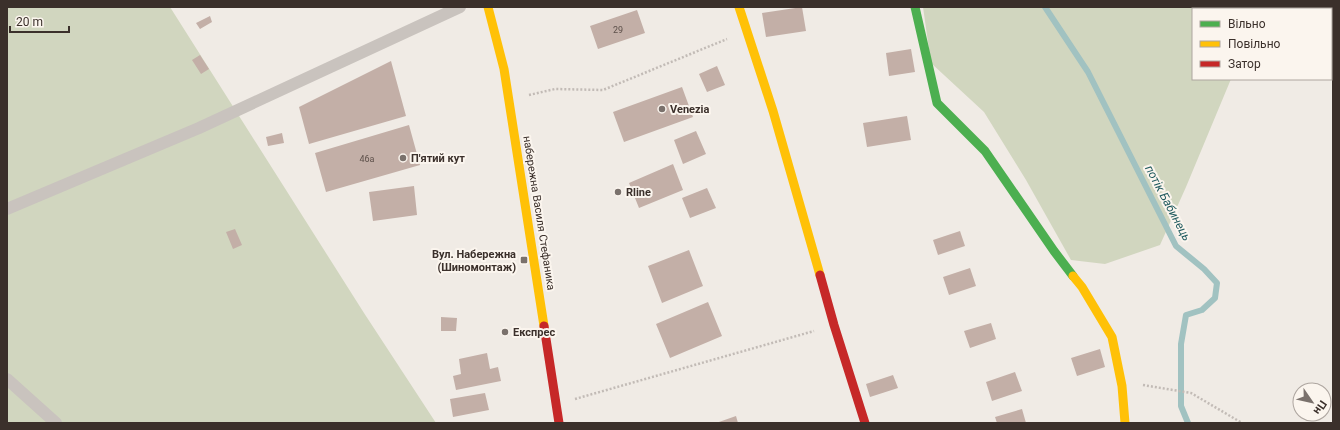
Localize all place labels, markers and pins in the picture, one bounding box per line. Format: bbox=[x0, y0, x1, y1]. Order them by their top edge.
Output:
place label: Venezia bbox=[670, 103, 710, 116]
marker: Venezia bbox=[657, 104, 667, 114]
place label: П'ятий кут bbox=[411, 152, 465, 165]
marker: П'ятий кут bbox=[398, 153, 408, 163]
place label: Rline bbox=[626, 186, 651, 199]
marker: Rline bbox=[613, 187, 623, 197]
place label: Вул. Набережна (Шиномонтаж) bbox=[432, 248, 516, 274]
marker: Вул. Набережна (Шиномонтаж) bbox=[519, 255, 529, 265]
place label: Експрес bbox=[513, 326, 555, 339]
marker: Експрес bbox=[500, 327, 510, 337]

